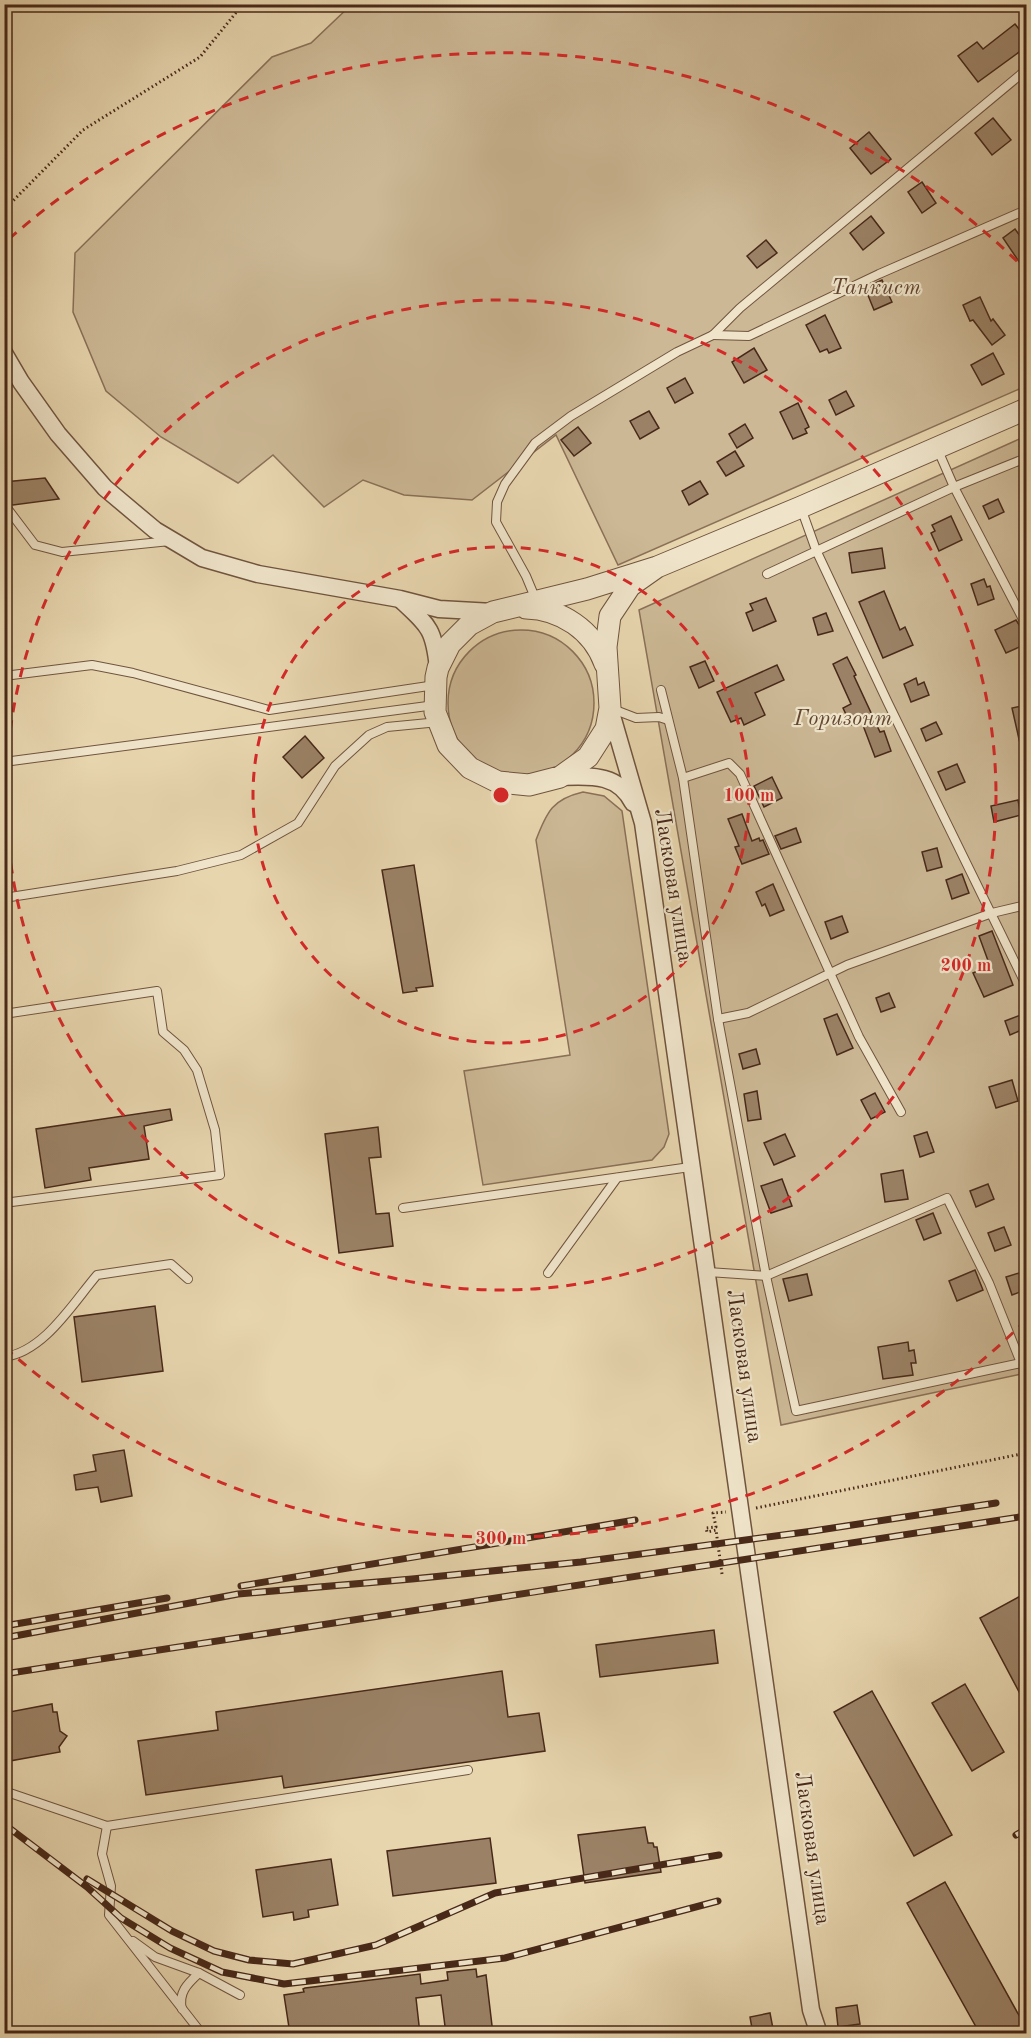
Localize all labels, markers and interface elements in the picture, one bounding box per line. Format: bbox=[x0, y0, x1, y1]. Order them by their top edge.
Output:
park label: Танкист bbox=[831, 277, 921, 299]
park label: Горизонт bbox=[793, 708, 893, 730]
centre of rings bbox=[491, 785, 511, 805]
text: 100 m bbox=[724, 787, 774, 805]
street label: Ласковая улица bbox=[650, 807, 696, 963]
text: 200 m bbox=[941, 957, 991, 975]
street label: Ласковая улица bbox=[722, 1288, 766, 1444]
text: 300 m bbox=[476, 1530, 526, 1548]
street label: Ласковая улица bbox=[790, 1770, 834, 1926]

